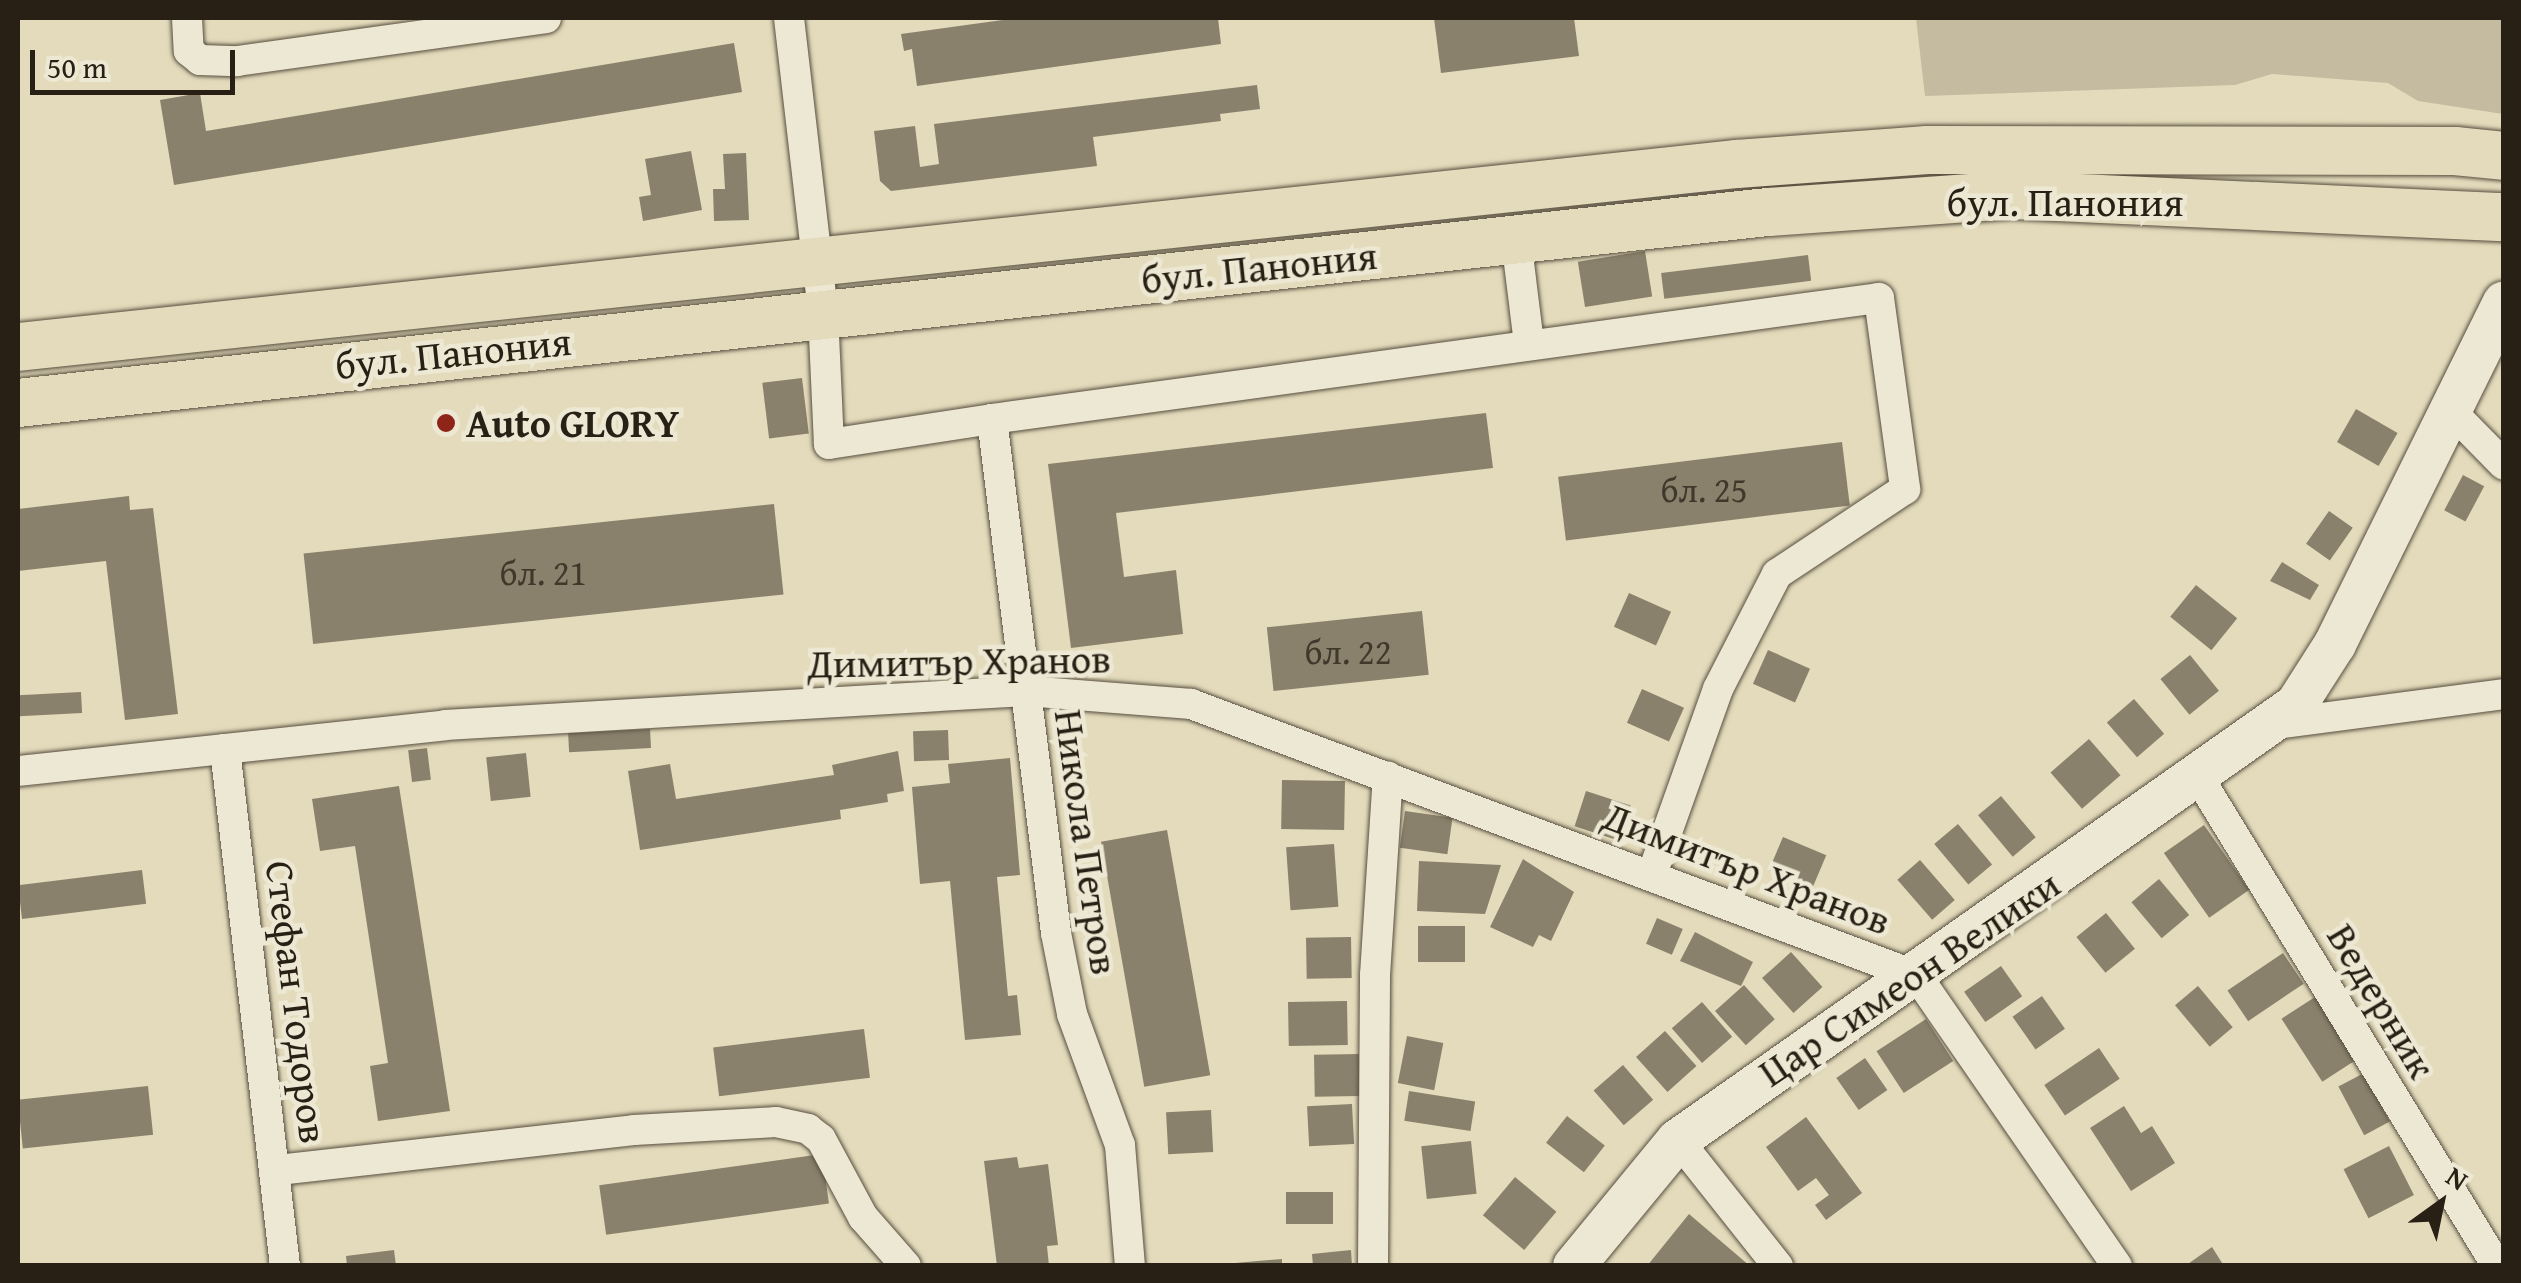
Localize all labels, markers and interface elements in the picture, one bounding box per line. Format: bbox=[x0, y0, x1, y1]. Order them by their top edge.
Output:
scale bar bbox=[35, 30, 240, 92]
text: 50 m bbox=[47, 45, 107, 89]
street label: бул. Панония bbox=[1946, 178, 2184, 226]
street label: бул. Панония bbox=[1139, 231, 1379, 303]
street label: бул. Панония bbox=[333, 317, 573, 389]
place label: Auto GLORY bbox=[466, 399, 680, 447]
marker: Auto GLORY bbox=[435, 412, 457, 434]
house number: бл. 25 bbox=[1660, 469, 1748, 511]
house number: бл. 21 bbox=[499, 552, 587, 594]
house number: бл. 22 bbox=[1304, 631, 1392, 673]
street label: Димитър Хранов bbox=[807, 634, 1111, 688]
street label: Никола Петров bbox=[1045, 706, 1129, 978]
street label: Димитър Хранов bbox=[1597, 791, 1897, 945]
street label: Стефан Тодоров bbox=[256, 858, 338, 1146]
street label: Цар Симеон Велики bbox=[1749, 860, 2069, 1096]
street label: Ведерник bbox=[2317, 915, 2447, 1087]
north arrow bbox=[2391, 1153, 2491, 1253]
text: N bbox=[2439, 1155, 2477, 1200]

